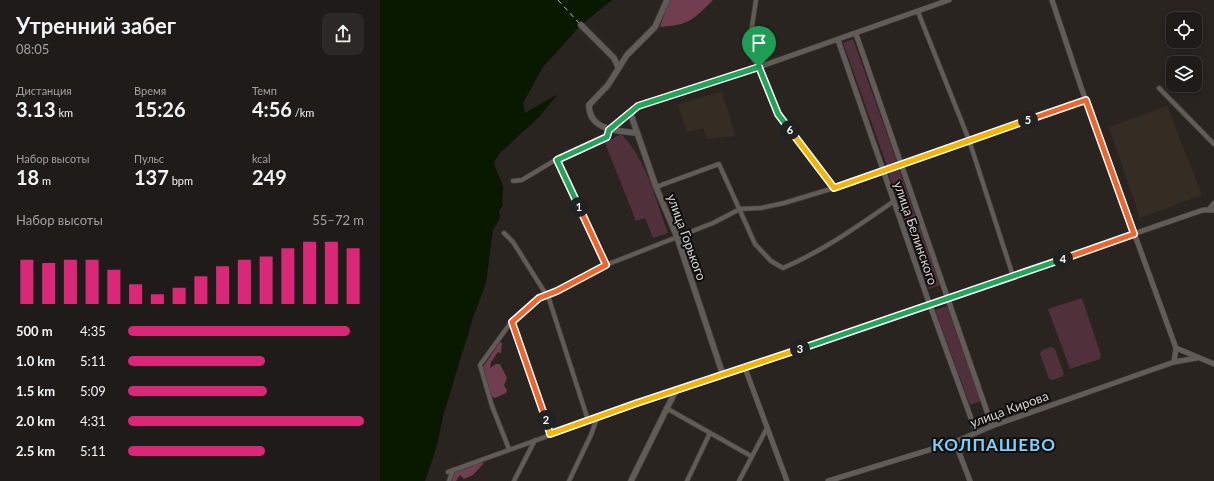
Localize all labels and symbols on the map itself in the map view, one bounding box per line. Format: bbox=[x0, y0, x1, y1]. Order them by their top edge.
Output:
pin bbox=[742, 26, 776, 67]
pin: 5 bbox=[1018, 110, 1038, 130]
pin: 6 bbox=[780, 120, 800, 140]
street label: улица Белинского bbox=[891, 179, 941, 287]
street label: улица Горького bbox=[664, 192, 710, 282]
pin: 1 bbox=[569, 197, 589, 217]
pin: 4 bbox=[1053, 249, 1073, 269]
pin: 3 bbox=[790, 339, 810, 359]
street label: улица Кирова bbox=[967, 387, 1051, 431]
pin: 2 bbox=[536, 410, 556, 430]
district label: КОЛПАШЕВО bbox=[932, 434, 1056, 455]

